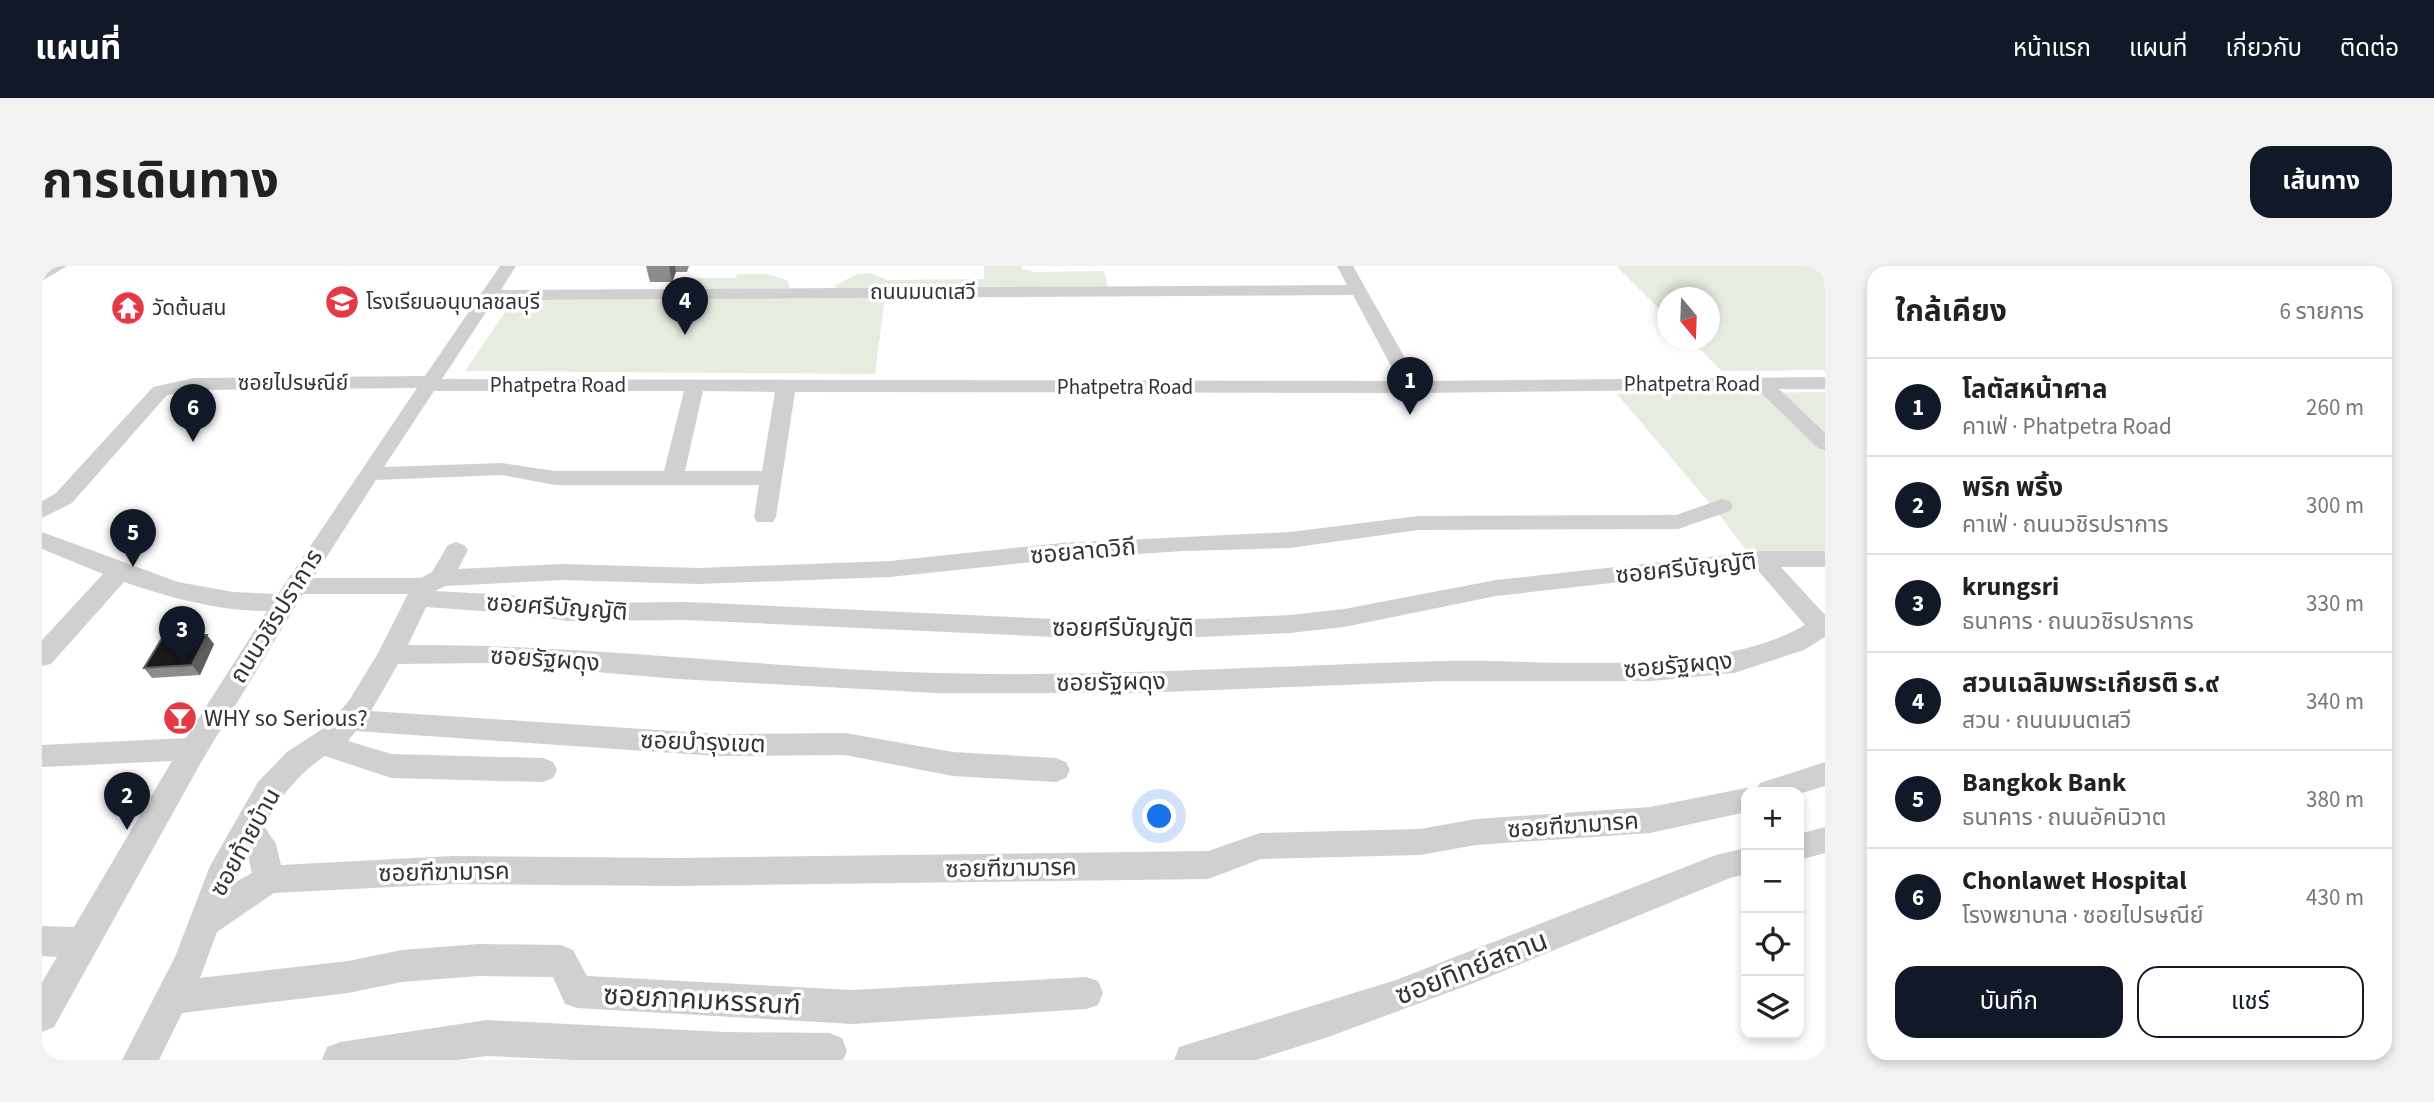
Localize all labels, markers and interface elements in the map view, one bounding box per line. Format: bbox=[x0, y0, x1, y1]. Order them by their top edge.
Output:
text: แผนที่ bbox=[35, 25, 121, 72]
text: หน้าแรก bbox=[2013, 31, 2091, 66]
text: แผนที่ bbox=[2129, 31, 2187, 66]
text: เกี่ยวกับ bbox=[2225, 31, 2302, 66]
text: ติดต่อ bbox=[2340, 31, 2399, 66]
button: เส้นทาง bbox=[2250, 146, 2392, 218]
text: การเดินทาง bbox=[42, 147, 279, 217]
pin: 4 bbox=[662, 277, 708, 335]
street label: ถนนมนตเสวี bbox=[870, 277, 976, 307]
school or university icon: โรงเรียนอนุบาลชลบุรี bbox=[323, 283, 361, 321]
place label: โรงเรียนอนุบาลชลบุรี bbox=[366, 287, 540, 317]
north arrow bbox=[1657, 287, 1720, 350]
temple icon: วัดต้นสน bbox=[109, 289, 147, 327]
text: ใกล้เคียง bbox=[1895, 290, 2007, 333]
place label: วัดต้นสน bbox=[152, 293, 226, 323]
text: 6 รายการ bbox=[2279, 295, 2364, 328]
pin: 1 bbox=[1387, 357, 1433, 415]
street label: ซอยไปรษณีย์ bbox=[238, 368, 348, 398]
street label: Phatpetra Road bbox=[1624, 369, 1760, 399]
street label: Phatpetra Road bbox=[490, 370, 626, 400]
text: โลตัสหน้าศาล bbox=[1962, 371, 2108, 408]
street label: Phatpetra Road bbox=[1057, 372, 1193, 402]
pin: 6 bbox=[170, 384, 216, 442]
text: 1 bbox=[1912, 391, 1924, 424]
text: 260 m bbox=[2306, 391, 2364, 424]
text: คาเฟ่ · Phatpetra Road bbox=[1962, 410, 2172, 443]
text: พริก พริ้ง bbox=[1962, 469, 2063, 506]
text: 2 bbox=[1912, 489, 1924, 522]
text: 300 m bbox=[2306, 489, 2364, 522]
text: คาเฟ่ · ถนนวชิรปราการ bbox=[1962, 508, 2169, 541]
pin: 5 bbox=[110, 509, 156, 567]
street label: ซอยลาดวิถี bbox=[1029, 529, 1137, 574]
street label: ถนนวชิรปราการ bbox=[221, 542, 332, 690]
street label: ซอยศรีบัญญัติ bbox=[1614, 544, 1758, 593]
text: krungsri bbox=[1962, 568, 2059, 605]
street label: ซอยศรีบัญญัติ bbox=[485, 585, 629, 630]
text: 3 bbox=[1912, 587, 1924, 620]
text: 330 m bbox=[2306, 587, 2364, 620]
text: ธนาคาร · ถนนวชิรปราการ bbox=[1962, 605, 2194, 638]
pin: 3 bbox=[159, 606, 205, 664]
street label: ซอยศรีบัญญัติ bbox=[1052, 611, 1194, 646]
street label: ซอยรัฐผดุง bbox=[489, 638, 601, 681]
street label: ซอยรัฐผดุง bbox=[1622, 643, 1734, 688]
street label: ซอยรัฐผดุง bbox=[1056, 664, 1166, 701]
text: สวนเฉลิมพระเกียรติ ร.๙ bbox=[1962, 665, 2219, 702]
text: 4 bbox=[1912, 685, 1924, 718]
text: 340 m bbox=[2306, 685, 2364, 718]
bar icon: WHY so Serious? bbox=[161, 699, 199, 737]
place label: WHY so Serious? bbox=[204, 701, 368, 736]
text: สวน · ถนนมนตเสวี bbox=[1962, 704, 2131, 737]
street label: ซอยบำรุงเขต bbox=[640, 723, 766, 762]
text: Bangkok Bank bbox=[1962, 764, 2126, 801]
pin: 2 bbox=[104, 772, 150, 830]
street label: ซอยท้ายบ้าน bbox=[201, 782, 290, 903]
text: 5 bbox=[1912, 783, 1924, 816]
text: 380 m bbox=[2306, 783, 2364, 816]
map controls bbox=[1741, 787, 1804, 1039]
button: + bbox=[1741, 787, 1804, 850]
your location bbox=[1142, 799, 1176, 833]
text: ธนาคาร · ถนนอัคนิวาต bbox=[1962, 801, 2166, 834]
street label: ซอยฑีฆามารค bbox=[1506, 803, 1640, 848]
street label: ซอยฑีฆามารค bbox=[945, 850, 1077, 887]
button: − bbox=[1741, 850, 1804, 913]
street label: ซอยฑีฆามารค bbox=[378, 854, 510, 891]
text: Chonlawet Hospital bbox=[1962, 862, 2187, 899]
text: 6 bbox=[1912, 881, 1924, 914]
text: 430 m bbox=[2306, 881, 2364, 914]
text: โรงพยาบาล · ซอยไปรษณีย์ bbox=[1962, 899, 2204, 932]
button: locate bbox=[1741, 913, 1804, 976]
street label: ซอยทิทย์สถาน bbox=[1389, 921, 1553, 1015]
button: บันทึก bbox=[1895, 966, 2123, 1038]
button: แชร์ bbox=[2137, 966, 2364, 1038]
street label: ซอยภาคมหรรณฑ์ bbox=[602, 975, 802, 1025]
button: layers bbox=[1741, 976, 1804, 1039]

